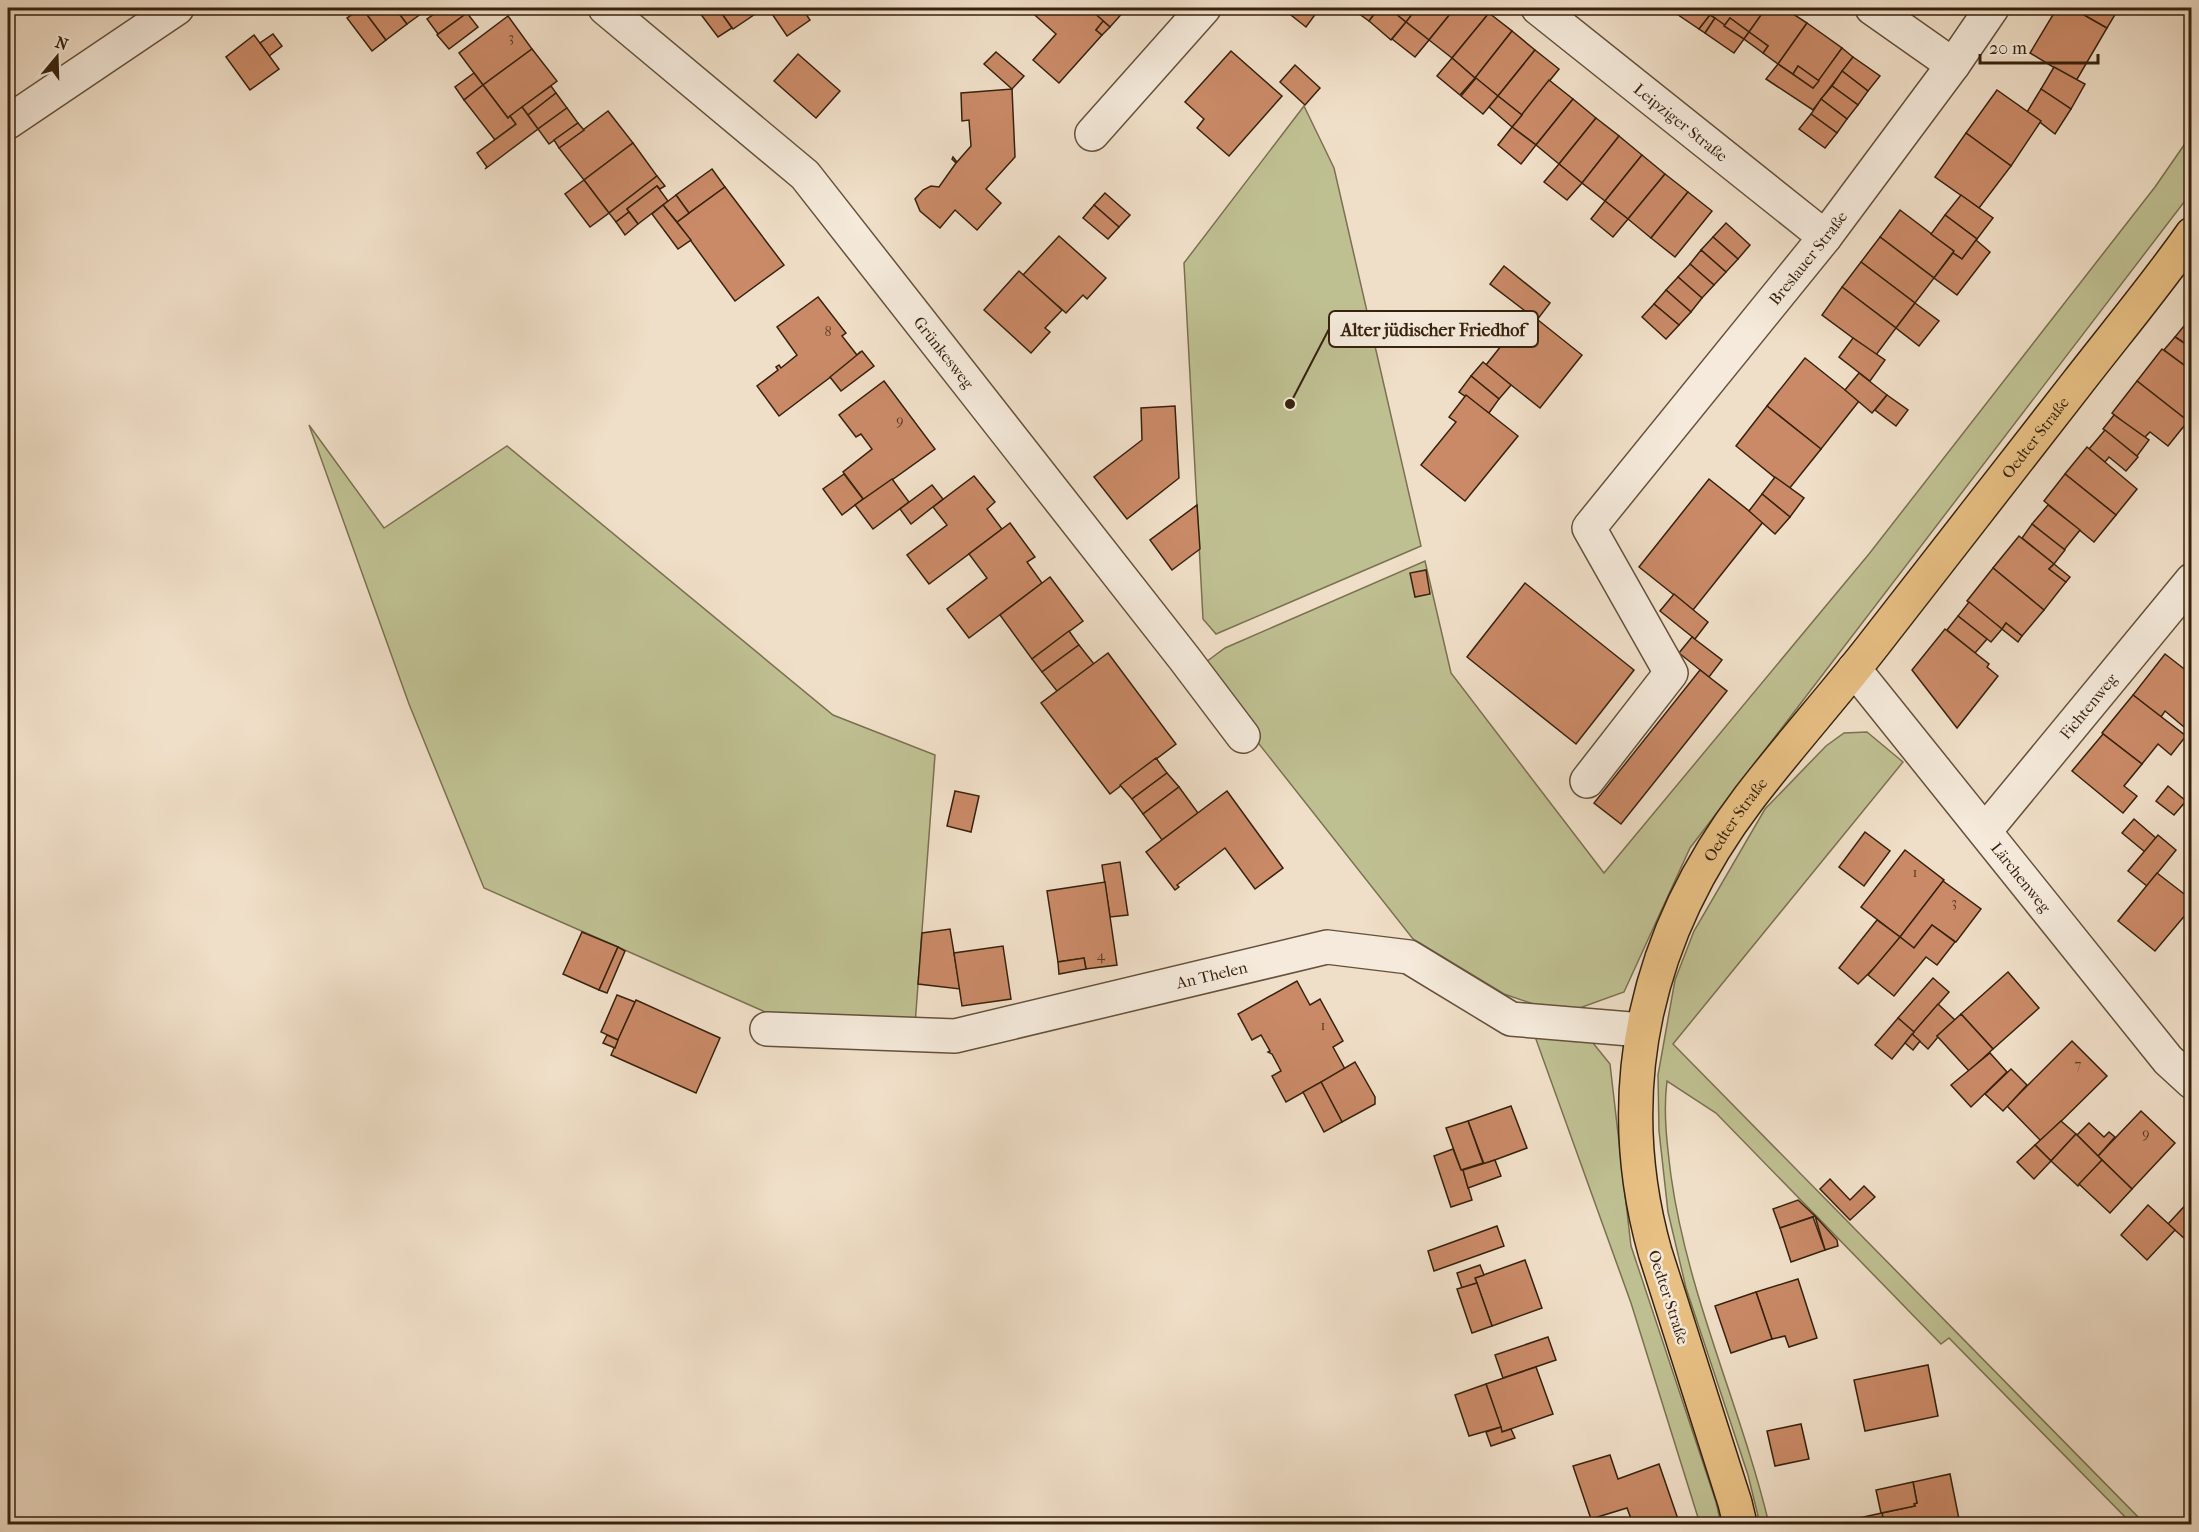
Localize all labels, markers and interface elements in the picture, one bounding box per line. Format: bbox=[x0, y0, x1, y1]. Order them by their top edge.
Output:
north arrow bbox=[27, 27, 87, 87]
scale bar bbox=[1980, 27, 2098, 65]
house number: 3 bbox=[508, 29, 514, 46]
text: N bbox=[53, 32, 71, 55]
text: 20 m bbox=[1989, 38, 2027, 59]
street label: Leipziger Straße bbox=[1630, 79, 1731, 166]
street label: Breslauer Straße bbox=[1765, 207, 1851, 309]
callout: Alter jüdischer Friedhof bbox=[1329, 311, 1538, 347]
street label: Grünkesweg bbox=[910, 313, 978, 393]
text: Alter jüdischer Friedhof bbox=[1340, 320, 1529, 341]
house number: 8 bbox=[824, 323, 832, 340]
street label: Oedter Straße bbox=[1998, 393, 2073, 482]
house number: 9 bbox=[896, 412, 904, 429]
street label: Fichtenweg bbox=[2056, 669, 2121, 743]
street label: Oedter Straße bbox=[1700, 774, 1771, 865]
street label: Lärchenweg bbox=[1987, 839, 2055, 917]
house number: 1 bbox=[1913, 864, 1918, 881]
house number: 3 bbox=[1951, 894, 1957, 911]
house number: 4 bbox=[1097, 947, 1106, 964]
street label: An Thelen bbox=[1173, 957, 1250, 993]
house number: 1 bbox=[1321, 1017, 1326, 1034]
house number: 7 bbox=[2075, 1056, 2082, 1073]
house number: 9 bbox=[2142, 1125, 2150, 1142]
street label: Oedter Straße bbox=[1644, 1248, 1693, 1347]

